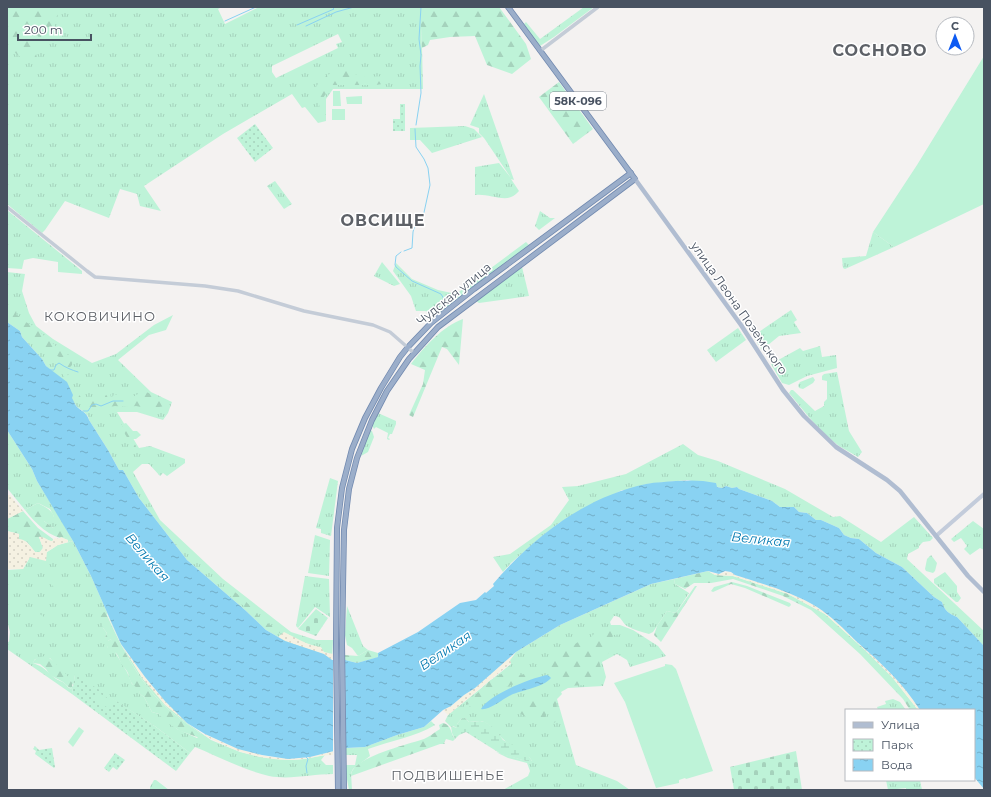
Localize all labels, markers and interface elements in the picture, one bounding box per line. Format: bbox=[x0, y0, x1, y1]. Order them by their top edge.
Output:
scale bar bbox=[18, 16, 91, 42]
north arrow bbox=[935, 16, 975, 56]
text: С bbox=[951, 19, 959, 33]
text: 200 m bbox=[24, 22, 63, 37]
district label: СОСНОВО bbox=[832, 41, 928, 60]
road number: 58К-096 bbox=[550, 92, 606, 110]
district label: ОВСИЩЕ bbox=[341, 211, 426, 230]
street label: улица Леона Поземского bbox=[687, 238, 791, 377]
street label: Чудская улица bbox=[413, 259, 494, 328]
district label: КОКОВИЧИНО bbox=[44, 308, 156, 324]
water label: Великая bbox=[731, 528, 791, 550]
water label: Великая bbox=[123, 529, 173, 585]
water label: Великая bbox=[416, 627, 474, 673]
legend bbox=[845, 709, 975, 781]
text: Улица bbox=[881, 717, 920, 732]
text: Парк bbox=[881, 737, 913, 752]
text: Вода bbox=[881, 757, 912, 772]
district label: ПОДВИШЕНЬЕ bbox=[391, 767, 505, 783]

